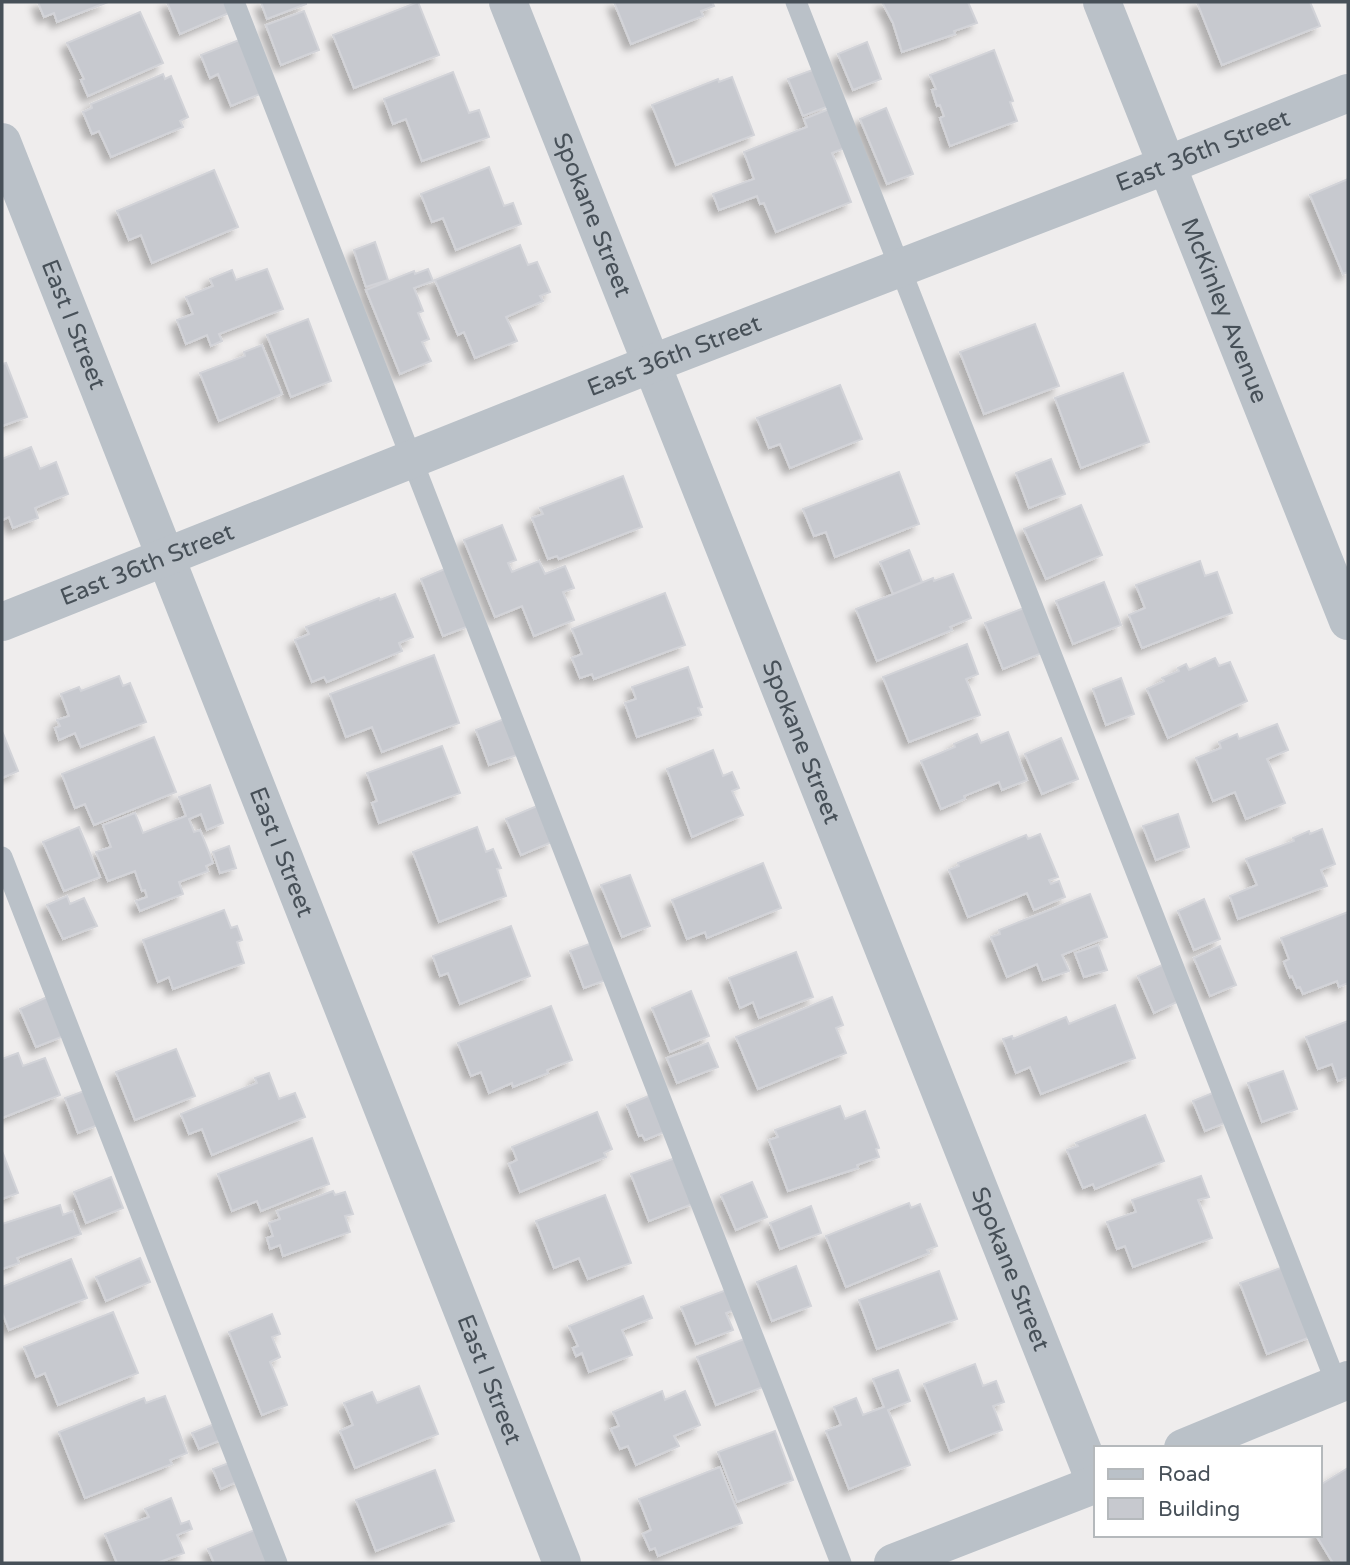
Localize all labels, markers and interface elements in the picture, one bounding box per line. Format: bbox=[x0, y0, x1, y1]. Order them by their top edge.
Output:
street label: East 36th Street bbox=[1112, 103, 1294, 198]
street label: Spokane Street bbox=[547, 129, 638, 301]
street label: McKinley Avenue bbox=[1175, 214, 1274, 407]
street label: East I Street bbox=[35, 255, 113, 394]
street label: East 36th Street bbox=[583, 308, 765, 402]
street label: East 36th Street bbox=[56, 517, 238, 612]
street label: Spokane Street bbox=[756, 656, 847, 828]
street label: East I Street bbox=[243, 783, 320, 921]
street label: Spokane Street bbox=[965, 1183, 1056, 1355]
street label: East I Street bbox=[451, 1310, 528, 1449]
legend bbox=[1094, 1446, 1322, 1537]
text: Road bbox=[1158, 1462, 1211, 1487]
text: Building bbox=[1158, 1497, 1240, 1522]

